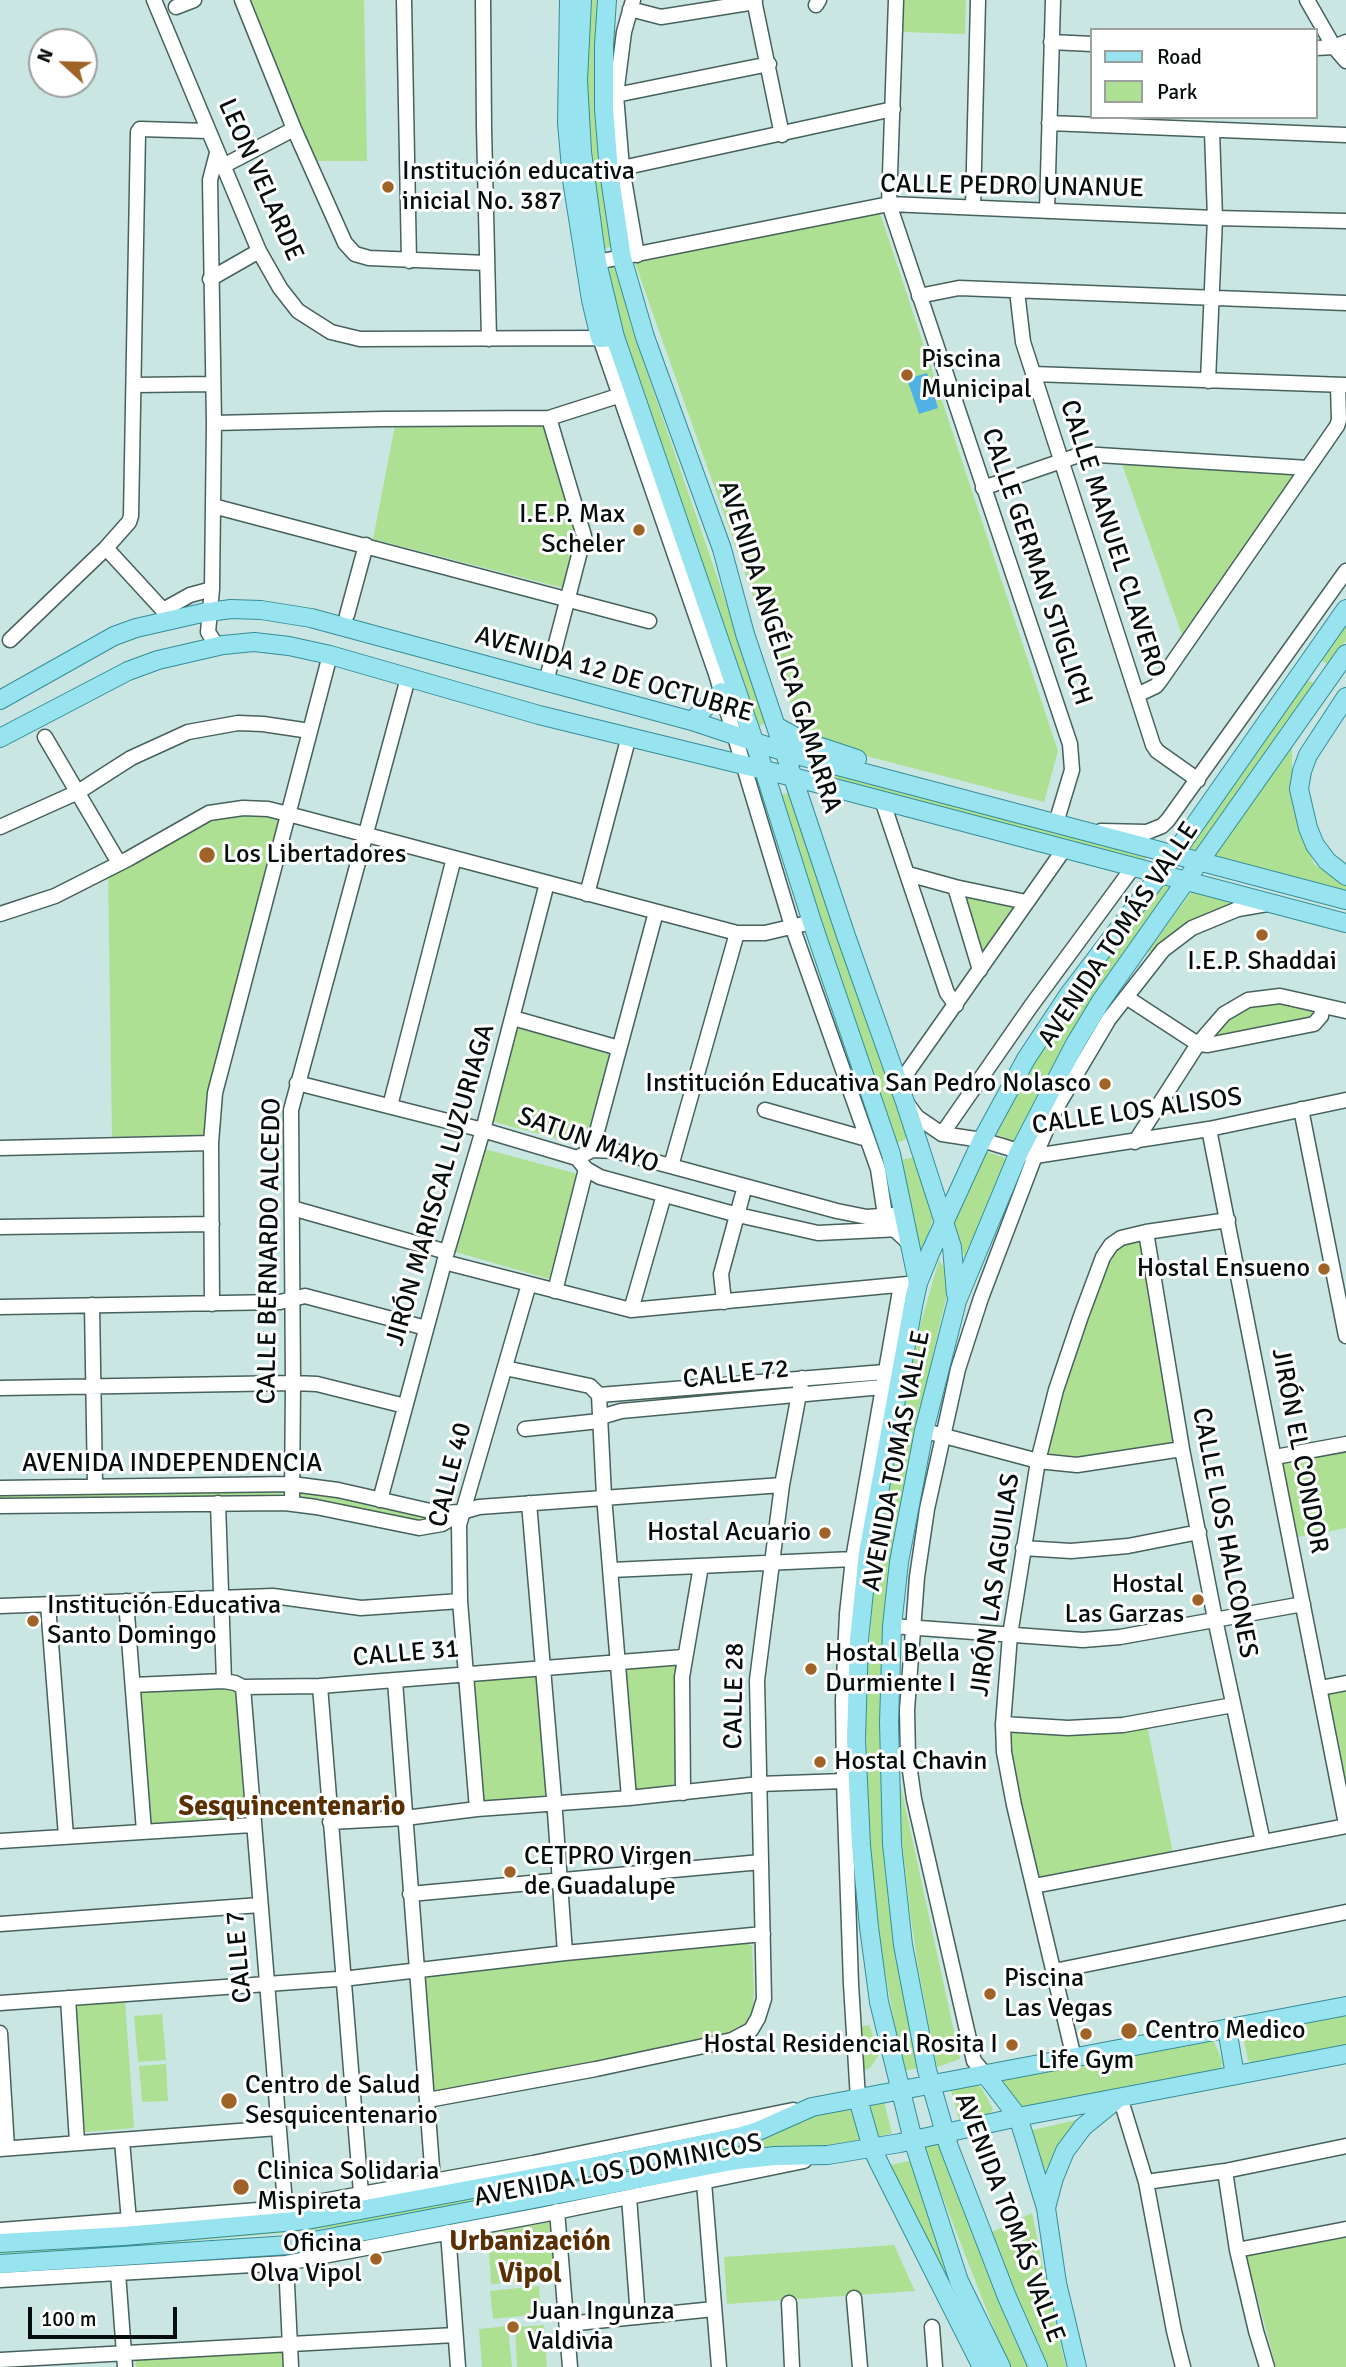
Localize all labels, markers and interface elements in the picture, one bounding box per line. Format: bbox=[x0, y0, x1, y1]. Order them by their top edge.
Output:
north arrow bbox=[28, 28, 98, 98]
legend bbox=[1090, 28, 1318, 119]
text: Road bbox=[1157, 44, 1202, 70]
text: N bbox=[32, 45, 59, 67]
text: Park bbox=[1157, 79, 1197, 105]
street label: LEON VELARDE bbox=[210, 94, 310, 266]
place label: Institución educativa inicial No. 387 bbox=[402, 156, 635, 218]
street label: CALLE PEDRO UNANUE bbox=[880, 169, 1144, 205]
marker: Institución educativa inicial No. 387 bbox=[380, 179, 396, 195]
place label: Piscina Municipal bbox=[921, 344, 1032, 406]
marker: Piscina Municipal bbox=[899, 367, 915, 383]
street label: CALLE MANUEL CLAVERO bbox=[1052, 396, 1172, 682]
street label: CALLE GERMAN STIGLICH bbox=[974, 424, 1098, 710]
street label: AVENIDA ANGÉLICA GAMARRA bbox=[710, 477, 848, 817]
place label: I.E.P. Max Scheler bbox=[519, 499, 625, 560]
marker: I.E.P. Max Scheler bbox=[631, 522, 647, 538]
street label: AVENIDA 12 DE OCTUBRE bbox=[471, 620, 757, 730]
street label: AVENIDA TOMÁS VALLE bbox=[1032, 817, 1206, 1053]
place label: Los Libertadores bbox=[223, 839, 406, 871]
marker: Los Libertadores bbox=[197, 845, 217, 865]
marker: I.E.P. Shaddai bbox=[1254, 927, 1270, 943]
place label: I.E.P. Shaddai bbox=[1187, 946, 1337, 978]
street label: JIRÓN MARISCAL LUZURIAGA bbox=[380, 1020, 502, 1350]
place label: Institución Educativa San Pedro Nolasco bbox=[645, 1068, 1091, 1100]
marker: Institución Educativa San Pedro Nolasco bbox=[1097, 1076, 1113, 1092]
street label: CALLE LOS ALISOS bbox=[1030, 1082, 1244, 1142]
street label: CALLE BERNARDO ALCEDO bbox=[252, 1097, 288, 1405]
street label: SATUN MAYO bbox=[513, 1101, 663, 1181]
place label: Hostal Ensueno bbox=[1137, 1253, 1310, 1285]
marker: Hostal Ensueno bbox=[1316, 1261, 1332, 1277]
street label: AVENIDA TOMÁS VALLE bbox=[856, 1328, 938, 1594]
street label: JIRÓN EL CONDOR bbox=[1264, 1346, 1334, 1556]
street label: CALLE 72 bbox=[681, 1354, 791, 1396]
street label: CALLE LOS HALCONES bbox=[1184, 1405, 1264, 1661]
street label: CALLE 40 bbox=[423, 1419, 479, 1531]
street label: AVENIDA INDEPENDENCIA bbox=[22, 1448, 322, 1480]
street label: JIRÓN LAS AGUILAS bbox=[965, 1471, 1027, 1699]
place label: Hostal Acuario bbox=[647, 1517, 811, 1549]
marker: Hostal Acuario bbox=[817, 1525, 833, 1541]
place label: Hostal Las Garzas bbox=[1065, 1569, 1184, 1630]
place label: Institución Educativa Santo Domingo bbox=[47, 1590, 281, 1652]
marker: Hostal Las Garzas bbox=[1190, 1592, 1206, 1608]
marker: Institución Educativa Santo Domingo bbox=[25, 1613, 41, 1629]
street label: CALLE 31 bbox=[351, 1634, 461, 1674]
place label: Hostal Bella Durmiente I bbox=[825, 1638, 960, 1700]
street label: CALLE 28 bbox=[718, 1642, 752, 1750]
marker: Hostal Bella Durmiente I bbox=[803, 1661, 819, 1677]
place label: Hostal Chavin bbox=[834, 1746, 987, 1778]
marker: Hostal Chavin bbox=[812, 1754, 828, 1770]
district label: Sesquincentenario bbox=[179, 1791, 405, 1825]
place label: CETPRO Virgen de Guadalupe bbox=[524, 1841, 692, 1902]
marker: CETPRO Virgen de Guadalupe bbox=[502, 1864, 518, 1880]
street label: CALLE 7 bbox=[220, 1909, 260, 2005]
place label: Piscina Las Vegas bbox=[1004, 1963, 1113, 2024]
marker: Piscina Las Vegas bbox=[982, 1986, 998, 2002]
place label: Centro Medico bbox=[1145, 2015, 1305, 2047]
marker: Centro Medico bbox=[1119, 2021, 1139, 2041]
marker: Life Gym bbox=[1078, 2026, 1094, 2042]
place label: Hostal Residencial Rosita I bbox=[703, 2029, 998, 2061]
marker: Hostal Residencial Rosita I bbox=[1004, 2037, 1020, 2053]
place label: Life Gym bbox=[1038, 2045, 1134, 2077]
place label: Centro de Salud Sesquicentenario bbox=[245, 2070, 438, 2132]
street label: AVENIDA TOMÁS VALLE bbox=[947, 2089, 1071, 2347]
marker: Centro de Salud Sesquicentenario bbox=[219, 2091, 239, 2111]
street label: AVENIDA LOS DOMINICOS bbox=[471, 2128, 765, 2214]
place label: Clinica Solidaria Mispireta bbox=[257, 2156, 439, 2218]
marker: Clinica Solidaria Mispireta bbox=[231, 2177, 251, 2197]
district label: Urbanización Vipol bbox=[449, 2226, 611, 2292]
place label: Oficina Olva Vipol bbox=[250, 2228, 362, 2290]
marker: Oficina Olva Vipol bbox=[368, 2251, 384, 2267]
scale bar bbox=[32, 2294, 180, 2338]
place label: Juan Ingunza Valdivia bbox=[527, 2296, 675, 2358]
text: 100 m bbox=[41, 2306, 96, 2332]
marker: Juan Ingunza Valdivia bbox=[505, 2319, 521, 2335]

